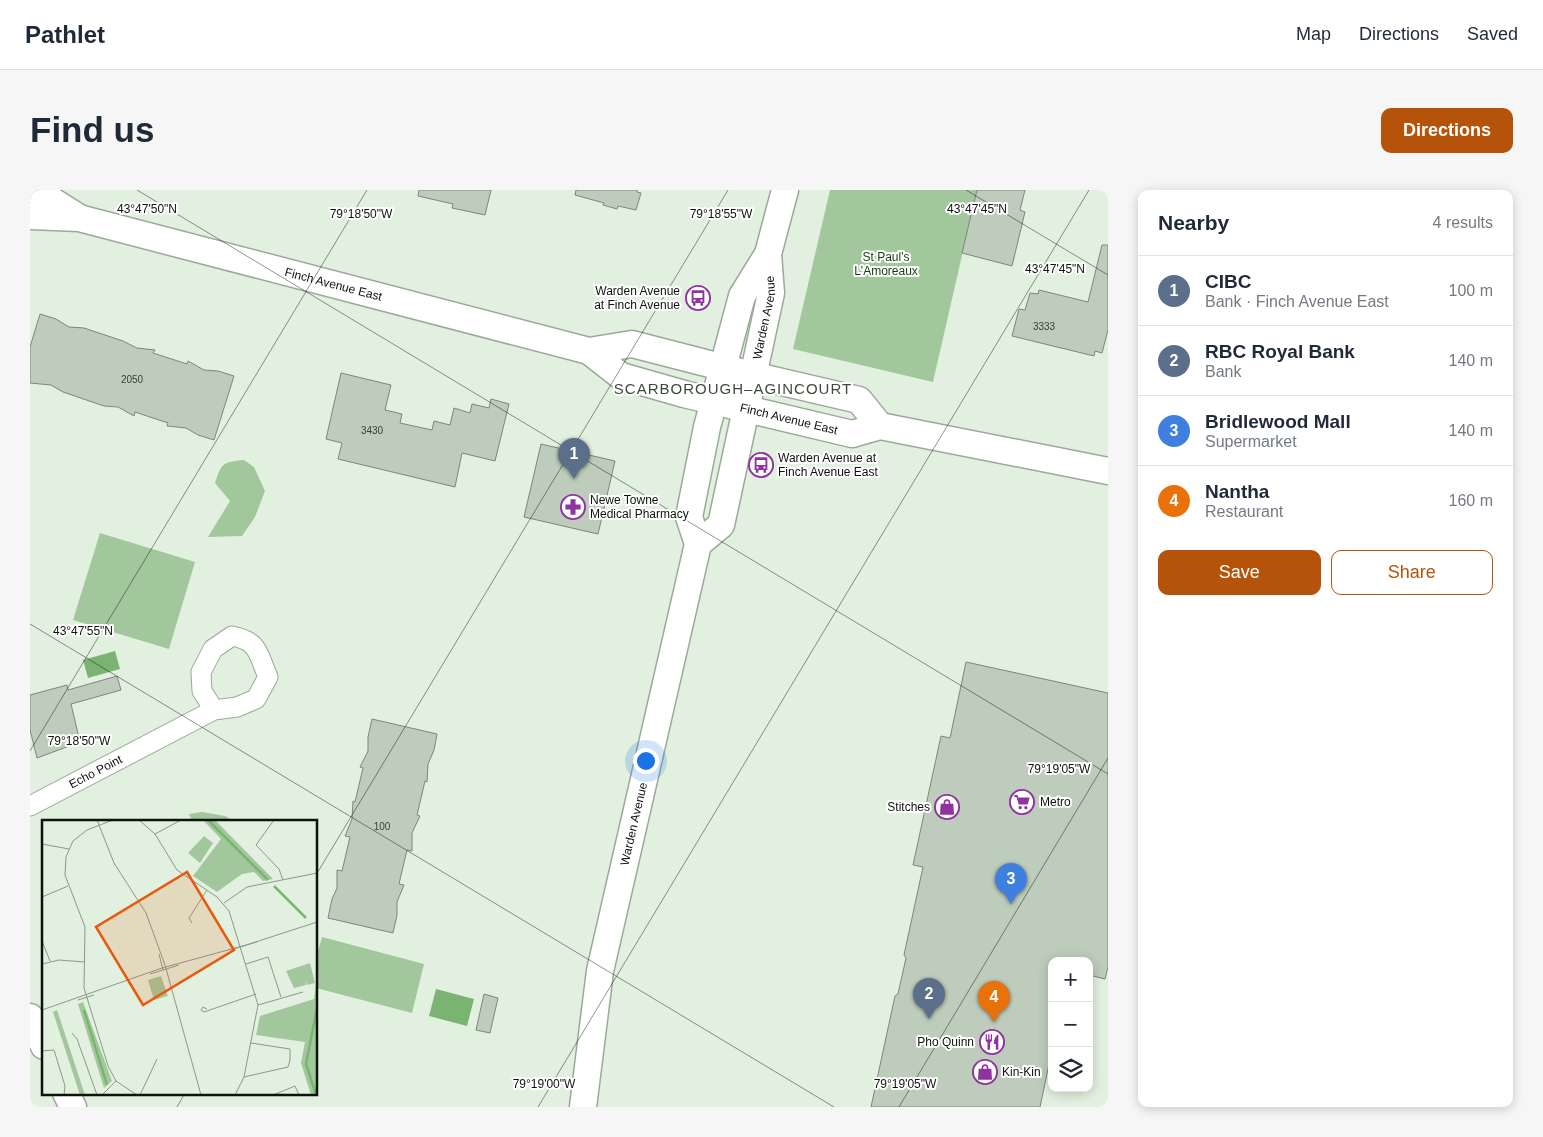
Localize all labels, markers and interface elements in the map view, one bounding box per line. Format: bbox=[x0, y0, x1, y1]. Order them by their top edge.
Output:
text: Pathlet bbox=[25, 21, 105, 48]
text: Map bbox=[1296, 24, 1331, 44]
text: Directions bbox=[1359, 24, 1439, 44]
text: Saved bbox=[1467, 24, 1518, 44]
button: Directions bbox=[1381, 108, 1513, 153]
text: Find us bbox=[30, 110, 154, 149]
text: 43°47'50"N bbox=[117, 202, 177, 216]
text: 43°47'45"N bbox=[947, 202, 1007, 216]
text: 79°18'50"W bbox=[330, 207, 393, 221]
text: 79°18'55"W bbox=[690, 207, 753, 221]
text: Nearby bbox=[1158, 211, 1229, 234]
text: 4 results bbox=[1433, 214, 1493, 231]
park label: St Paul's L'Amoreaux bbox=[854, 250, 918, 278]
text: 43°47'45"N bbox=[1025, 262, 1085, 276]
street label: Finch Avenue East bbox=[283, 265, 384, 304]
text: CIBC bbox=[1205, 271, 1251, 292]
street label: Warden Avenue bbox=[750, 275, 778, 361]
text: 1 bbox=[1170, 282, 1178, 299]
text: 100 m bbox=[1449, 282, 1493, 299]
place label: Warden Avenue at Finch Avenue bbox=[594, 284, 680, 312]
bus stop icon: Warden Avenue at Finch Avenue bbox=[685, 285, 711, 311]
text: Bank · Finch Avenue East bbox=[1205, 293, 1389, 310]
house number: 3333 bbox=[1033, 321, 1056, 332]
text: RBC Royal Bank bbox=[1205, 341, 1355, 362]
text: 2 bbox=[1170, 352, 1178, 369]
text: 140 m bbox=[1449, 352, 1493, 369]
text: Bank bbox=[1205, 363, 1241, 380]
house number: 2050 bbox=[121, 374, 144, 385]
district label: SCARBOROUGH–AGINCOURT bbox=[614, 380, 852, 397]
street label: Finch Avenue East bbox=[739, 401, 840, 438]
text: Bridlewood Mall bbox=[1205, 411, 1351, 432]
text: 3 bbox=[1170, 422, 1178, 439]
text: 140 m bbox=[1449, 422, 1493, 439]
house number: 3430 bbox=[361, 425, 384, 436]
text: Supermarket bbox=[1205, 433, 1297, 450]
pin: 1 bbox=[558, 438, 590, 479]
place label: Warden Avenue at Finch Avenue East bbox=[778, 451, 879, 479]
bus stop icon: Warden Avenue at Finch Avenue East bbox=[748, 452, 774, 478]
text: Nantha bbox=[1205, 481, 1269, 502]
text: 4 bbox=[1170, 492, 1178, 509]
text: 160 m bbox=[1449, 492, 1493, 509]
place label: Newe Towne Medical Pharmacy bbox=[590, 493, 689, 521]
pharmacy icon: Newe Towne Medical Pharmacy bbox=[560, 494, 586, 520]
text: Restaurant bbox=[1205, 503, 1283, 520]
button: Save bbox=[1158, 550, 1321, 595]
button: Share bbox=[1331, 550, 1493, 595]
text: 43°47'55"N bbox=[53, 624, 113, 638]
text: 79°18'50"W bbox=[48, 734, 111, 748]
your location bbox=[633, 748, 659, 774]
street label: Echo Point bbox=[67, 752, 125, 791]
text: 79°19'05"W bbox=[1028, 762, 1091, 776]
street label: Warden Avenue bbox=[617, 781, 650, 867]
supermarket icon: Metro bbox=[1009, 789, 1035, 815]
shop icon: Stitches bbox=[934, 794, 960, 820]
place label: Metro bbox=[1040, 795, 1071, 809]
place label: Stitches bbox=[887, 800, 930, 814]
inset map bbox=[42, 820, 318, 1094]
house number: 100 bbox=[374, 821, 391, 832]
pin: 3 bbox=[995, 863, 1027, 904]
map controls bbox=[1048, 957, 1093, 1092]
button: + bbox=[1048, 957, 1093, 1002]
pin: 2 bbox=[913, 978, 945, 1019]
pin: 4 bbox=[978, 981, 1010, 1022]
button: − bbox=[1048, 1002, 1093, 1047]
restaurant icon: Pho Quinn bbox=[979, 1029, 1005, 1055]
place label: Pho Quinn bbox=[917, 1035, 974, 1049]
button: layers bbox=[1048, 1047, 1093, 1092]
shop icon: Kin-Kin bbox=[972, 1059, 998, 1085]
place label: Kin-Kin bbox=[1002, 1065, 1041, 1079]
text: 79°19'00"W bbox=[513, 1077, 576, 1091]
text: 79°19'05"W bbox=[874, 1077, 937, 1091]

